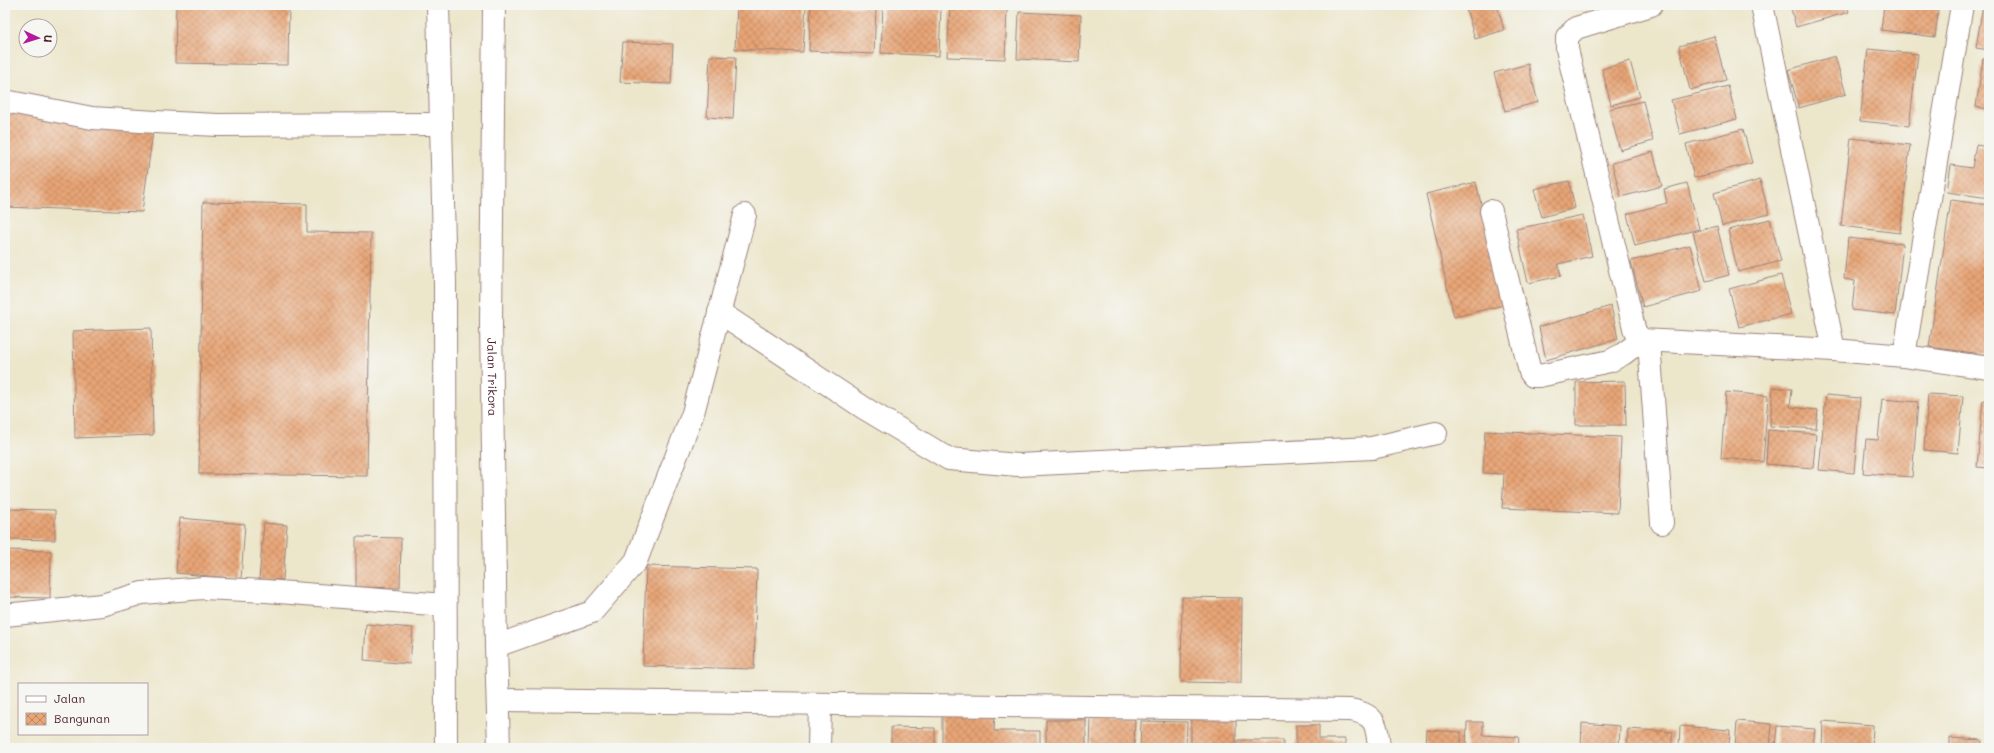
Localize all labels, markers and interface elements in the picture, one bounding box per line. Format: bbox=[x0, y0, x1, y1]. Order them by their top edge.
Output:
north arrow bbox=[18, 18, 58, 58]
text: U bbox=[41, 34, 56, 43]
street label: Jalan Trikora bbox=[484, 338, 501, 416]
legend bbox=[18, 683, 148, 735]
text: Jalan bbox=[54, 690, 85, 706]
text: Bangunan bbox=[54, 710, 110, 726]

